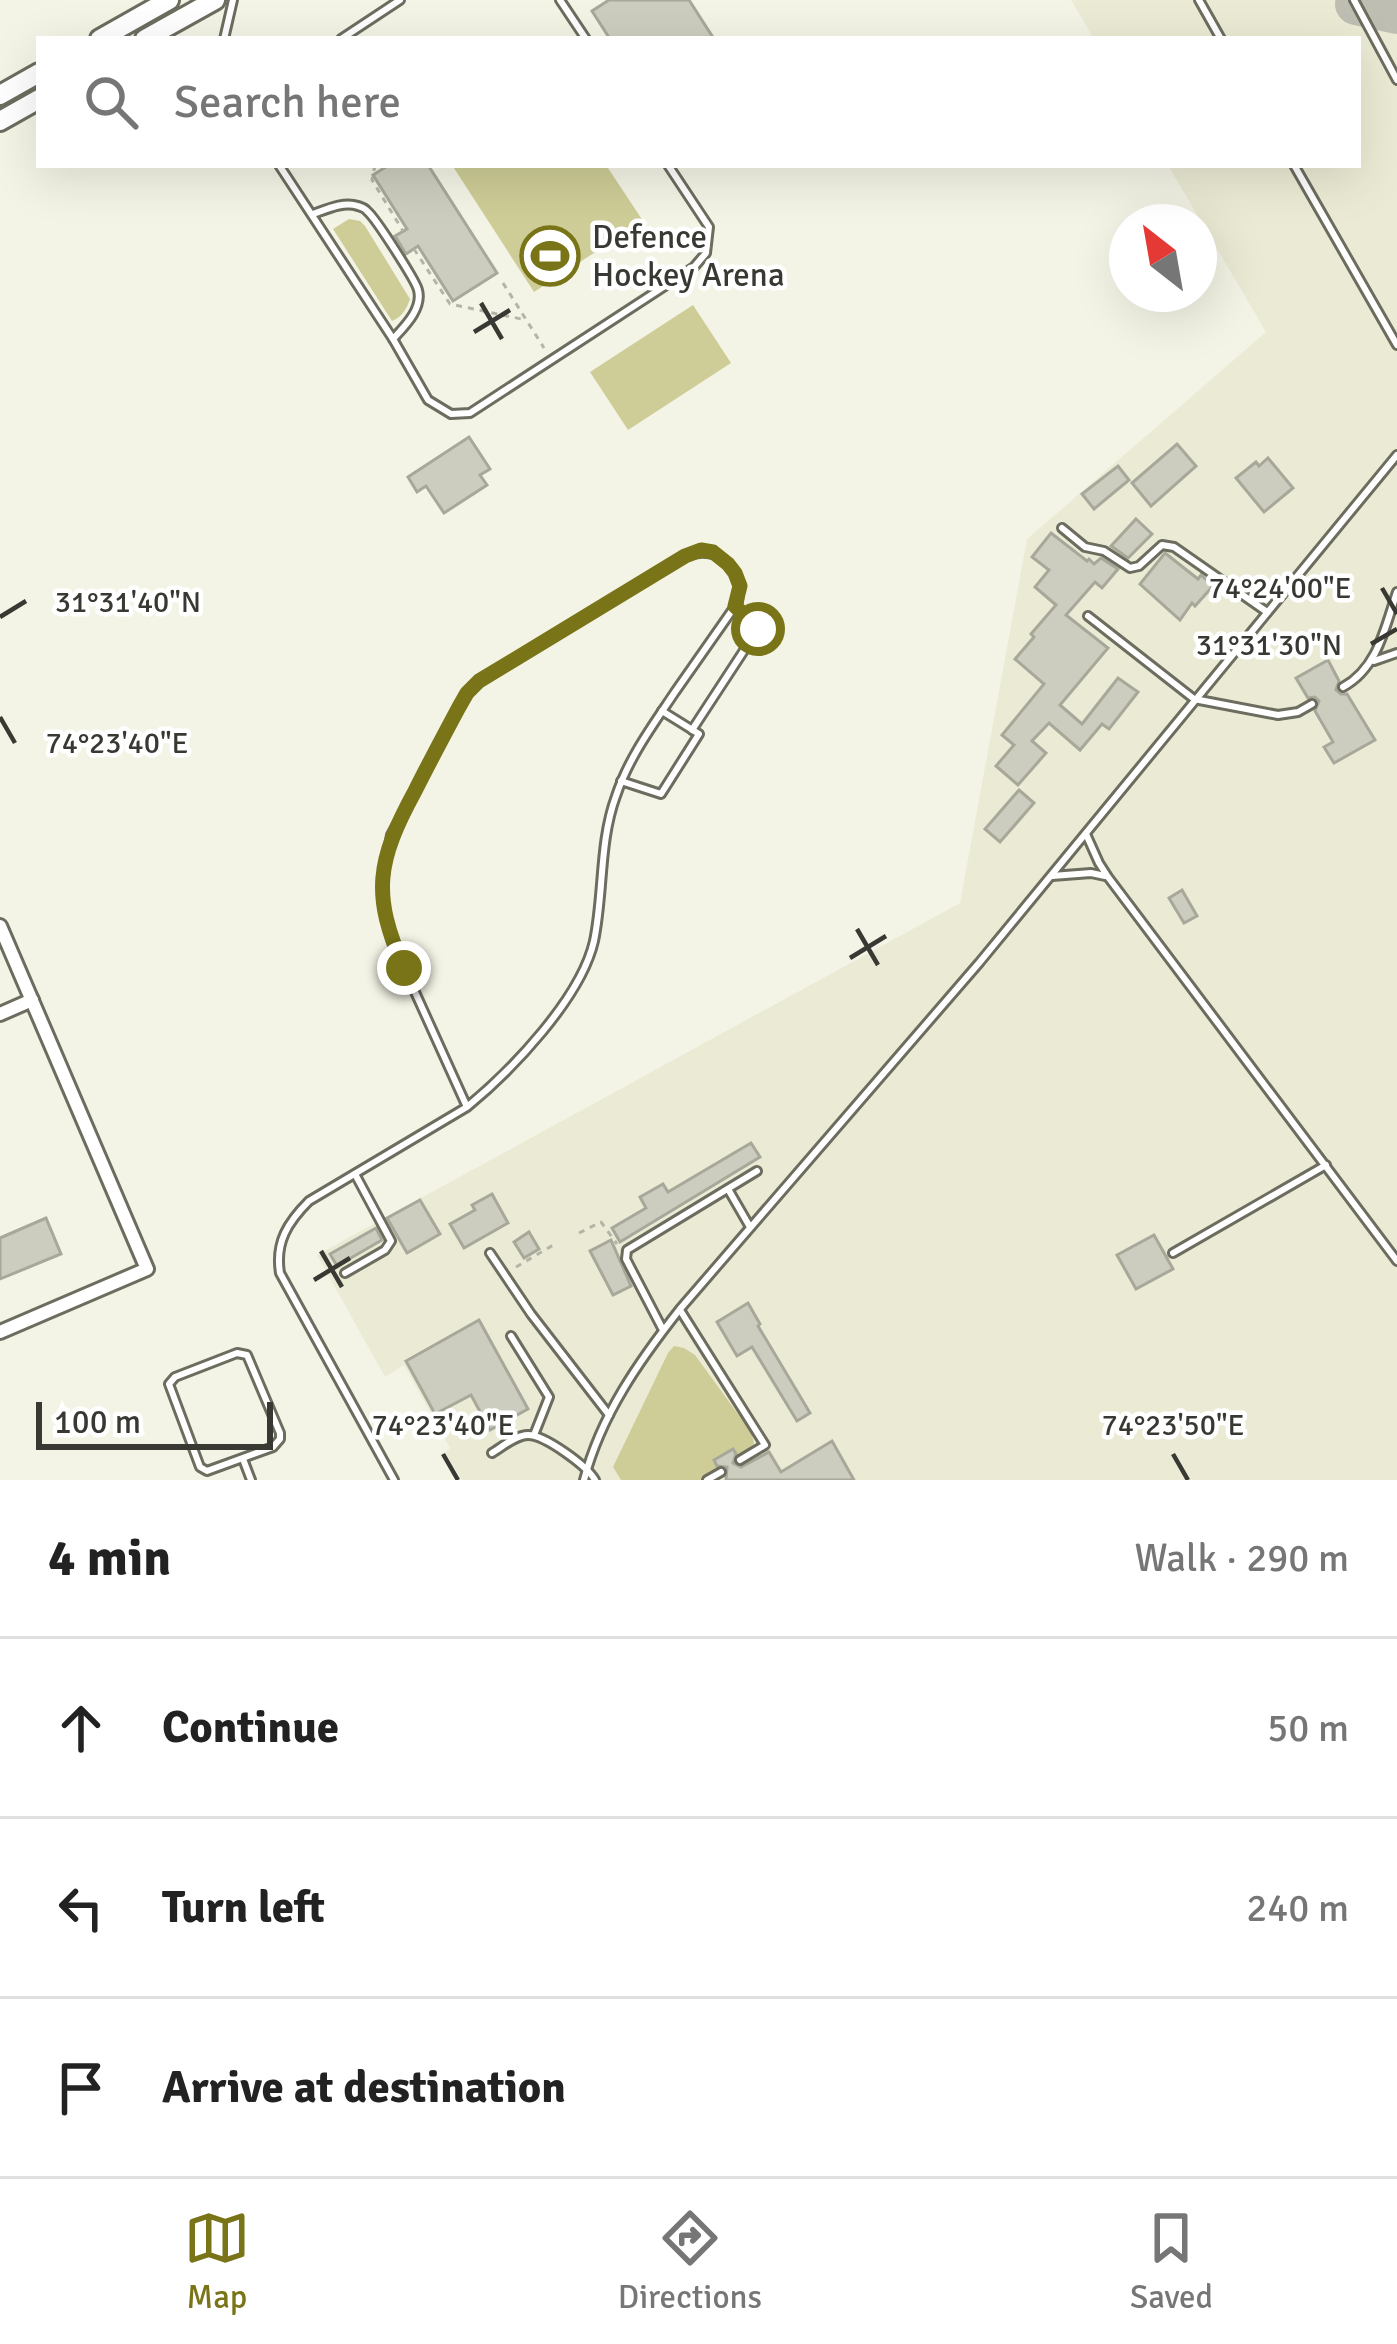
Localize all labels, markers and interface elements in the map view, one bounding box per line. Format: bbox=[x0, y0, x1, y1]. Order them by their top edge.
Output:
search box bbox=[36, 36, 1361, 168]
icon: search bbox=[78, 69, 144, 135]
text: Search here bbox=[174, 75, 401, 130]
north arrow bbox=[1109, 204, 1217, 312]
place label: Defence Hockey Arena bbox=[592, 217, 785, 296]
sports icon: Defence Hockey Arena bbox=[519, 225, 581, 287]
text: 74°24'00"E bbox=[1209, 570, 1352, 607]
text: 31°31'40"N bbox=[55, 584, 201, 621]
route start bbox=[731, 602, 785, 656]
text: 31°31'30"N bbox=[1196, 627, 1342, 664]
text: 74°23'40"E bbox=[46, 725, 189, 762]
route end bbox=[377, 941, 431, 995]
scale bar bbox=[36, 1396, 273, 1449]
text: 100 m bbox=[54, 1402, 141, 1443]
text: 74°23'40"E bbox=[372, 1407, 515, 1444]
text: 74°23'50"E bbox=[1102, 1407, 1245, 1444]
text: 4 min bbox=[48, 1527, 171, 1590]
text: Walk · 290 m bbox=[1135, 1534, 1349, 1582]
icon: ahead bbox=[48, 1695, 114, 1761]
text: Continue bbox=[162, 1700, 339, 1755]
text: 50 m bbox=[1267, 1704, 1349, 1752]
icon: left bbox=[48, 1875, 114, 1941]
text: Turn left bbox=[162, 1880, 325, 1935]
text: 240 m bbox=[1246, 1884, 1349, 1932]
icon: arrive bbox=[48, 2055, 114, 2121]
text: Arrive at destination bbox=[162, 2060, 566, 2115]
tab: Map bbox=[184, 2205, 250, 2318]
tab: Directions bbox=[618, 2205, 762, 2318]
tab: Saved bbox=[1130, 2205, 1213, 2318]

